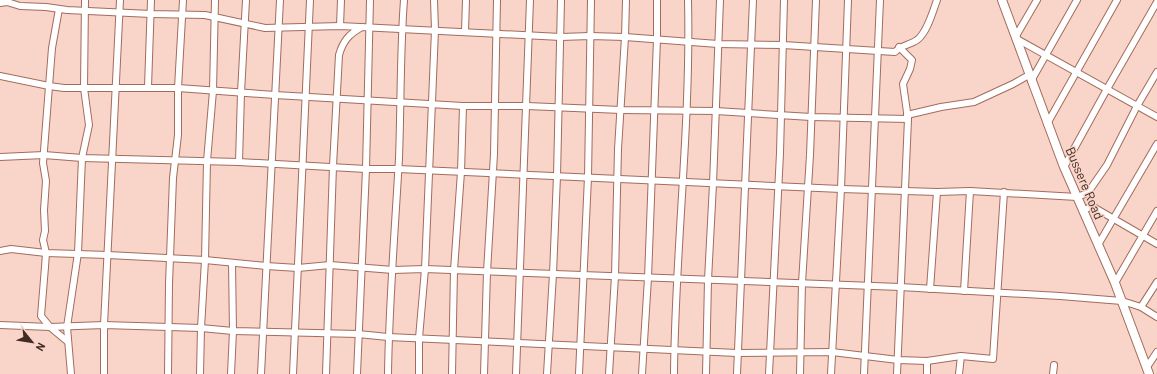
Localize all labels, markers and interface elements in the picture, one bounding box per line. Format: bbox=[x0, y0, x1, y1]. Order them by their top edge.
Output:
street label: Bussere Road bbox=[1063, 144, 1107, 222]
north arrow bbox=[12, 322, 52, 362]
text: N bbox=[34, 341, 49, 354]

